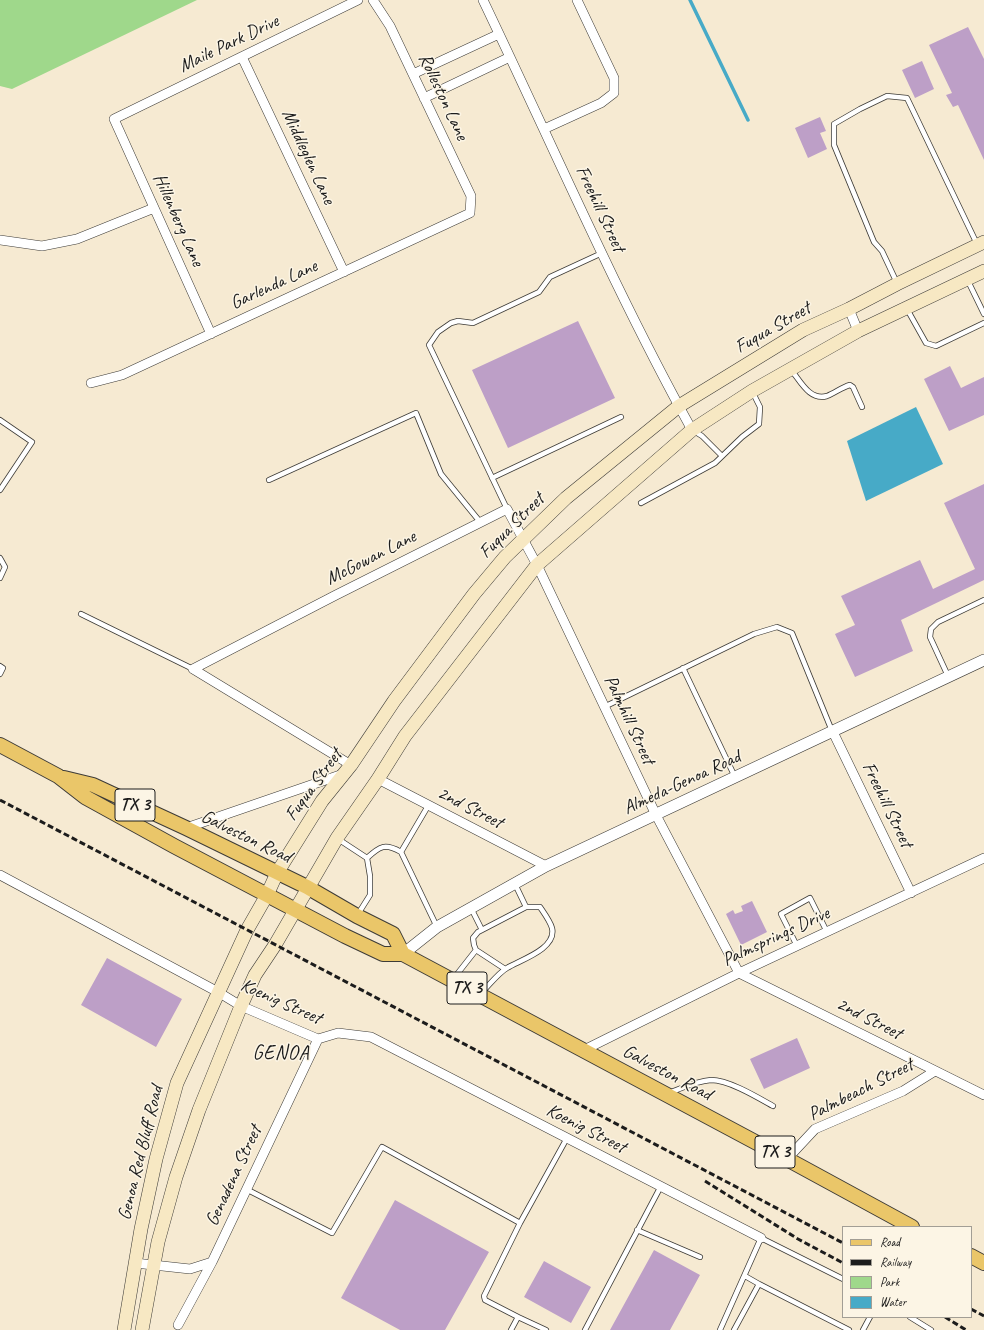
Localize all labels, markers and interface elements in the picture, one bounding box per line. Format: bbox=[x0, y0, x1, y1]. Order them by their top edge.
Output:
street label: Maile Park Drive bbox=[175, 10, 283, 78]
street label: Rolleston Lane bbox=[413, 50, 473, 144]
street label: Middleglen Lane bbox=[276, 106, 340, 208]
street label: Freehill Street bbox=[570, 162, 630, 256]
street label: Hillenberg Lane bbox=[147, 170, 209, 270]
street label: Garlenda Lane bbox=[227, 255, 321, 315]
street label: Fuqua Street bbox=[731, 297, 815, 359]
street label: Fuqua Street bbox=[474, 488, 550, 564]
street label: McGowan Lane bbox=[322, 526, 420, 590]
street label: Palmhill Street bbox=[598, 672, 660, 768]
street label: Fuqua Street bbox=[280, 745, 348, 825]
street label: Almeda-Genoa Road bbox=[620, 746, 744, 820]
street label: Freehill Street bbox=[857, 759, 917, 851]
street label: 2nd Street bbox=[433, 782, 507, 834]
road number: TX 3 bbox=[115, 789, 155, 821]
street label: Galveston Road bbox=[197, 805, 295, 869]
street label: Palmsprings Drive bbox=[719, 902, 833, 972]
road number: TX 3 bbox=[447, 972, 487, 1004]
street label: Koenig Street bbox=[237, 974, 325, 1030]
street label: 2nd Street bbox=[832, 993, 906, 1045]
street label: Galveston Road bbox=[619, 1040, 715, 1106]
district label: GENOA bbox=[253, 1042, 309, 1066]
street label: Palmbeach Street bbox=[805, 1054, 917, 1126]
street label: Genoa Red Bluff Road bbox=[113, 1084, 169, 1222]
street label: Koenig Street bbox=[542, 1099, 630, 1159]
street label: Genadena Street bbox=[201, 1122, 267, 1230]
road number: TX 3 bbox=[755, 1136, 795, 1168]
legend bbox=[842, 1226, 972, 1318]
text: Road bbox=[880, 1234, 900, 1250]
text: Railway bbox=[880, 1254, 911, 1270]
text: Park bbox=[880, 1274, 899, 1290]
text: Water bbox=[880, 1294, 906, 1310]

